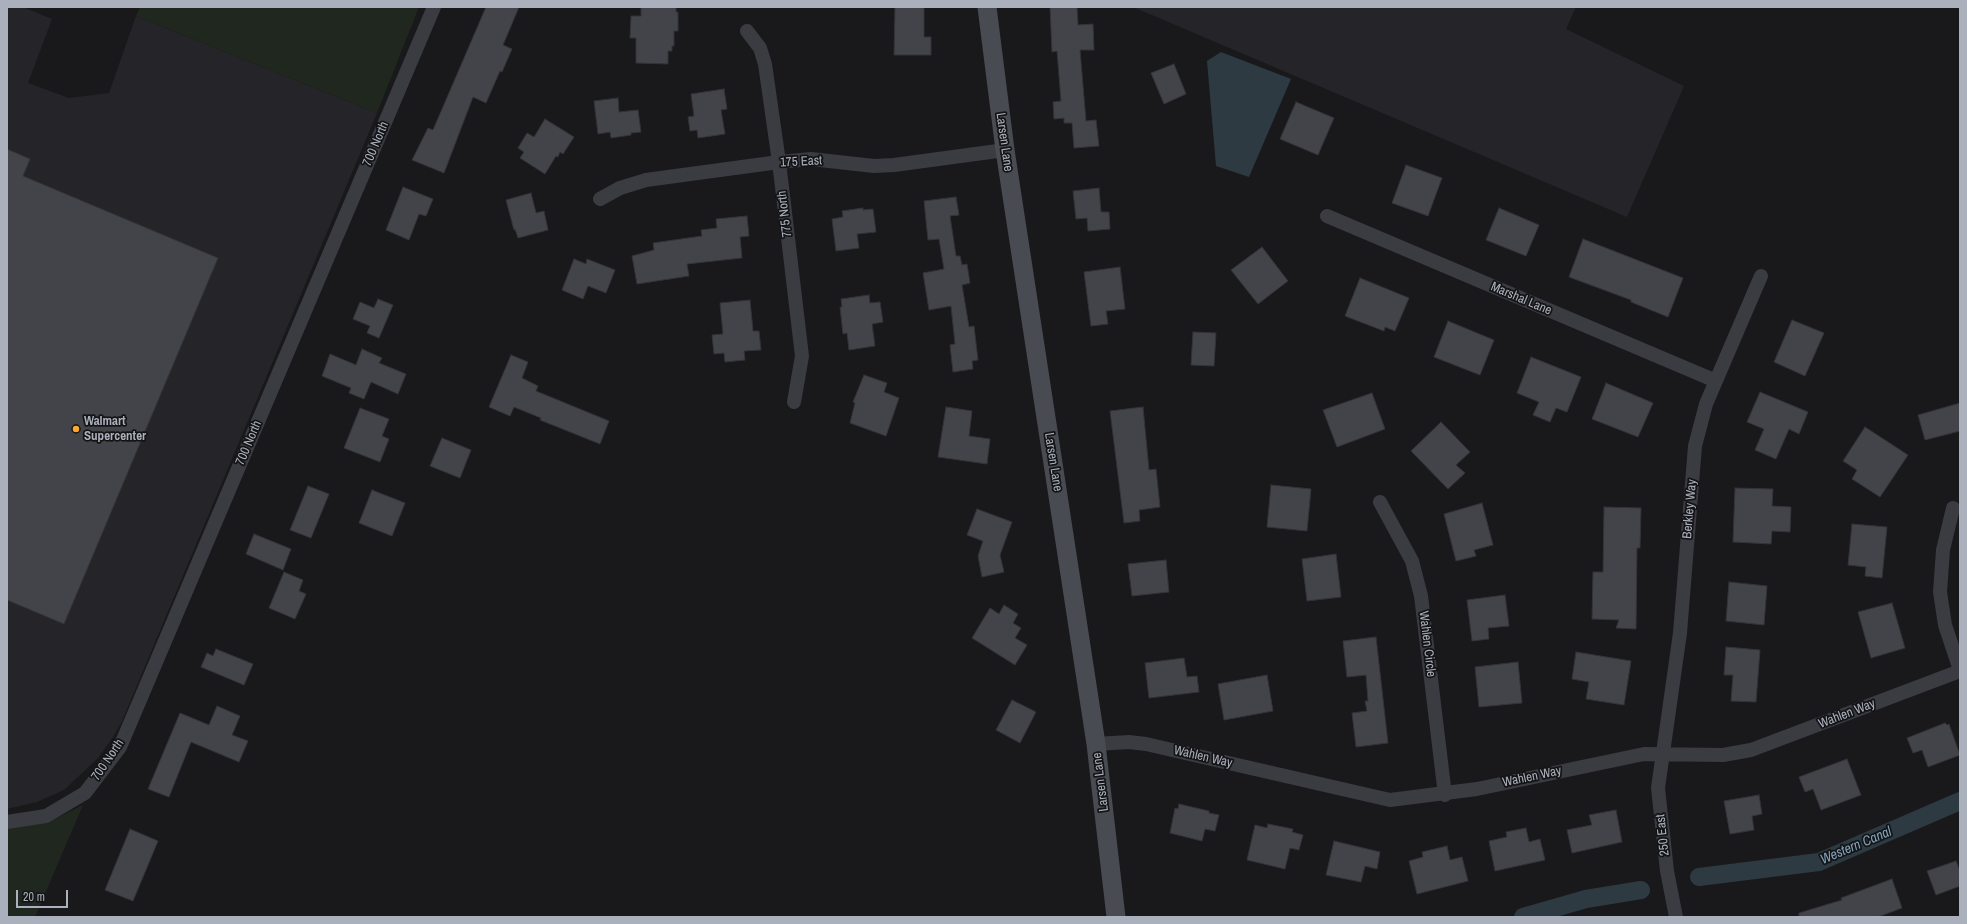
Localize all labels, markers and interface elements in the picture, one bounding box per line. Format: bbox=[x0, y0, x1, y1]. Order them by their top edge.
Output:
street label: Larsen Lane bbox=[992, 112, 1016, 172]
street label: 700 North bbox=[360, 119, 392, 169]
street label: 175 East bbox=[780, 153, 822, 171]
street label: 775 North bbox=[774, 190, 796, 238]
street label: Marshal Lane bbox=[1488, 279, 1554, 319]
place label: Walmart Supercenter bbox=[84, 414, 146, 445]
street label: 700 North bbox=[233, 418, 265, 468]
marker: Walmart Supercenter bbox=[71, 424, 81, 434]
street label: Larsen Lane bbox=[1041, 432, 1065, 492]
street label: Berkley Way bbox=[1680, 479, 1700, 539]
street label: Wahlen Circle bbox=[1415, 610, 1439, 678]
street label: Wahlen Way bbox=[1816, 696, 1878, 732]
street label: 700 North bbox=[88, 736, 128, 784]
street label: Wahlen Way bbox=[1172, 743, 1234, 771]
street label: Larsen Lane bbox=[1090, 752, 1112, 812]
street label: Wahlen Way bbox=[1501, 763, 1563, 791]
street label: 250 East bbox=[1653, 813, 1673, 857]
water label: Western Canal bbox=[1818, 823, 1894, 869]
scale bar bbox=[18, 882, 70, 908]
text: 20 m bbox=[23, 889, 45, 905]

